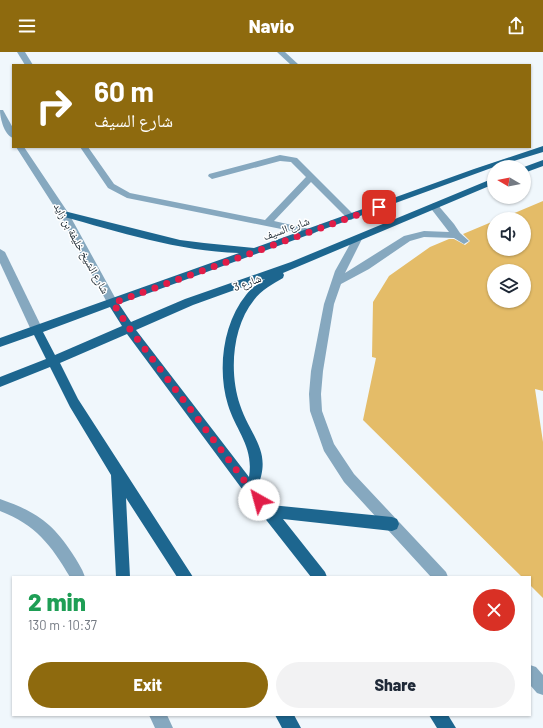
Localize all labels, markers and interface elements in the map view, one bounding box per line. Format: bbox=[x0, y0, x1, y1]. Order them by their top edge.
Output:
icon: menu bbox=[16, 15, 38, 37]
text: Navio bbox=[249, 15, 294, 37]
icon: share bbox=[505, 15, 527, 37]
text: 60 m bbox=[94, 74, 154, 108]
icon: right bbox=[28, 80, 80, 132]
text: شارع السيف bbox=[94, 109, 173, 131]
north arrow bbox=[487, 160, 531, 204]
map controls bbox=[487, 160, 531, 308]
pin bbox=[362, 190, 396, 224]
icon: arrive bbox=[368, 196, 390, 218]
street label: شارع الشيخ خليفة بن زايد bbox=[51, 200, 112, 296]
button: sound bbox=[487, 212, 531, 256]
street label: شارع السيف bbox=[261, 214, 311, 243]
button: layers bbox=[487, 264, 531, 308]
street label: شارع 3 bbox=[231, 271, 263, 294]
position arrow bbox=[238, 479, 280, 521]
text: 2 min bbox=[28, 587, 86, 616]
button: close bbox=[473, 589, 515, 631]
text: 130 m · 10:37 bbox=[28, 617, 97, 633]
button: Exit bbox=[28, 662, 268, 708]
button: Share bbox=[276, 662, 515, 708]

